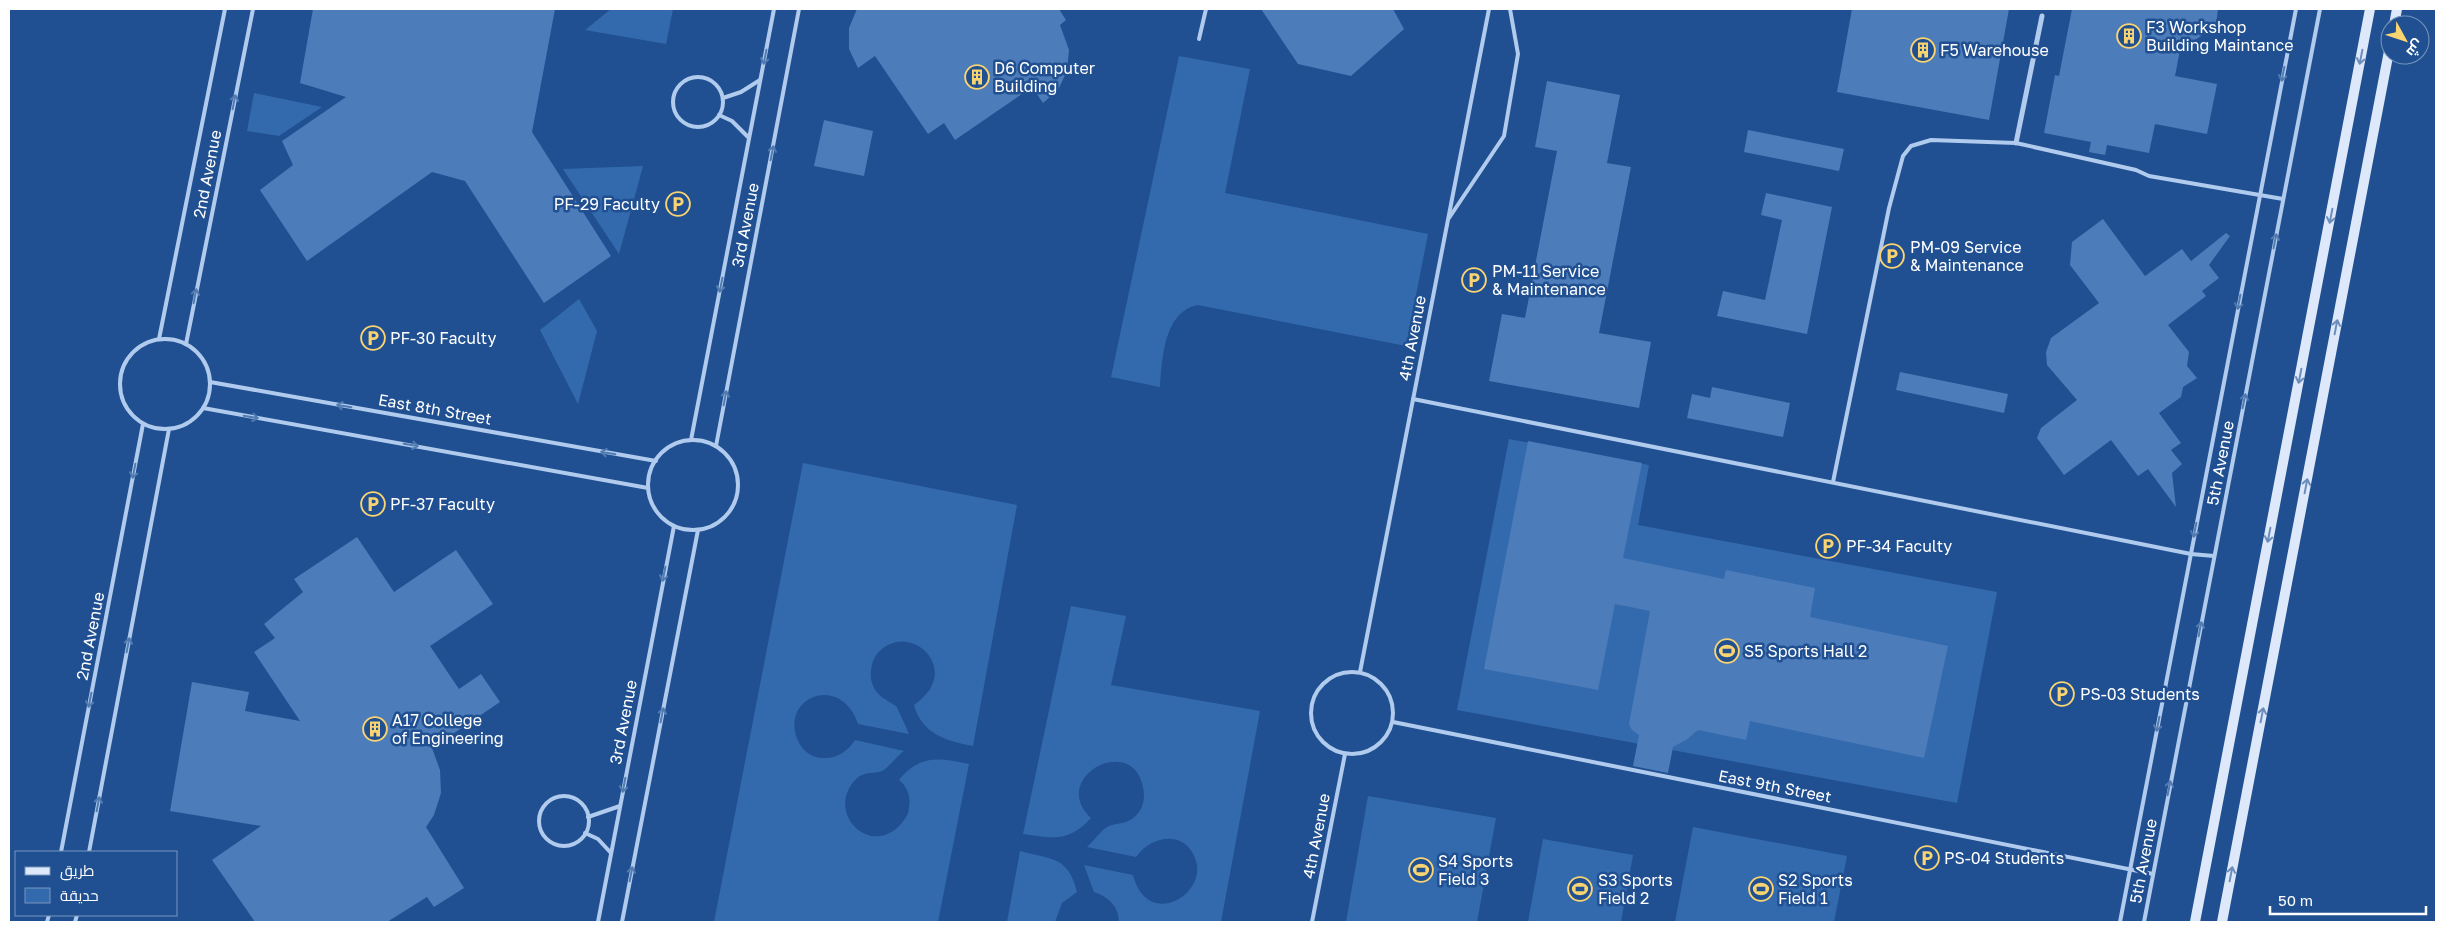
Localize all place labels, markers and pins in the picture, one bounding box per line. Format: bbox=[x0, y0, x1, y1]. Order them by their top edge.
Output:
place label: F3 Workshop Building Maintance bbox=[2146, 17, 2294, 55]
building icon: F3 Workshop Building Maintance bbox=[2116, 23, 2142, 49]
building icon: F5 Warehouse bbox=[1910, 37, 1936, 63]
place label: F5 Warehouse bbox=[1940, 40, 2049, 60]
place label: D6 Computer Building bbox=[994, 58, 1095, 96]
building icon: D6 Computer Building bbox=[964, 64, 990, 90]
parking icon: PF-29 Faculty bbox=[665, 191, 691, 217]
place label: PF-29 Faculty bbox=[554, 194, 660, 214]
place label: PM-09 Service & Maintenance bbox=[1910, 237, 2024, 275]
parking icon: PM-09 Service & Maintenance bbox=[1879, 243, 1905, 269]
place label: PM-11 Service & Maintenance bbox=[1492, 261, 1606, 299]
parking icon: PM-11 Service & Maintenance bbox=[1461, 267, 1487, 293]
parking icon: PF-30 Faculty bbox=[360, 325, 386, 351]
place label: PF-30 Faculty bbox=[390, 328, 497, 348]
parking icon: PF-37 Faculty bbox=[360, 491, 386, 517]
place label: PF-37 Faculty bbox=[390, 494, 495, 514]
parking icon: PF-34 Faculty bbox=[1815, 533, 1841, 559]
place label: PF-34 Faculty bbox=[1846, 536, 1952, 556]
sports icon: S5 Sports Hall 2 bbox=[1714, 638, 1740, 664]
place label: S5 Sports Hall 2 bbox=[1744, 641, 1867, 661]
parking icon: PS-03 Students bbox=[2049, 681, 2075, 707]
place label: PS-03 Students bbox=[2080, 684, 2200, 704]
place label: A17 College of Engineering bbox=[392, 710, 504, 748]
building icon: A17 College of Engineering bbox=[362, 716, 388, 742]
parking icon: PS-04 Students bbox=[1914, 845, 1940, 871]
place label: PS-04 Students bbox=[1944, 848, 2064, 868]
place label: S4 Sports Field 3 bbox=[1438, 851, 1513, 889]
sports icon: S4 Sports Field 3 bbox=[1408, 857, 1434, 883]
place label: S3 Sports Field 2 bbox=[1598, 870, 1673, 908]
place label: S2 Sports Field 1 bbox=[1778, 870, 1853, 908]
sports icon: S3 Sports Field 2 bbox=[1567, 876, 1593, 902]
sports icon: S2 Sports Field 1 bbox=[1748, 876, 1774, 902]

